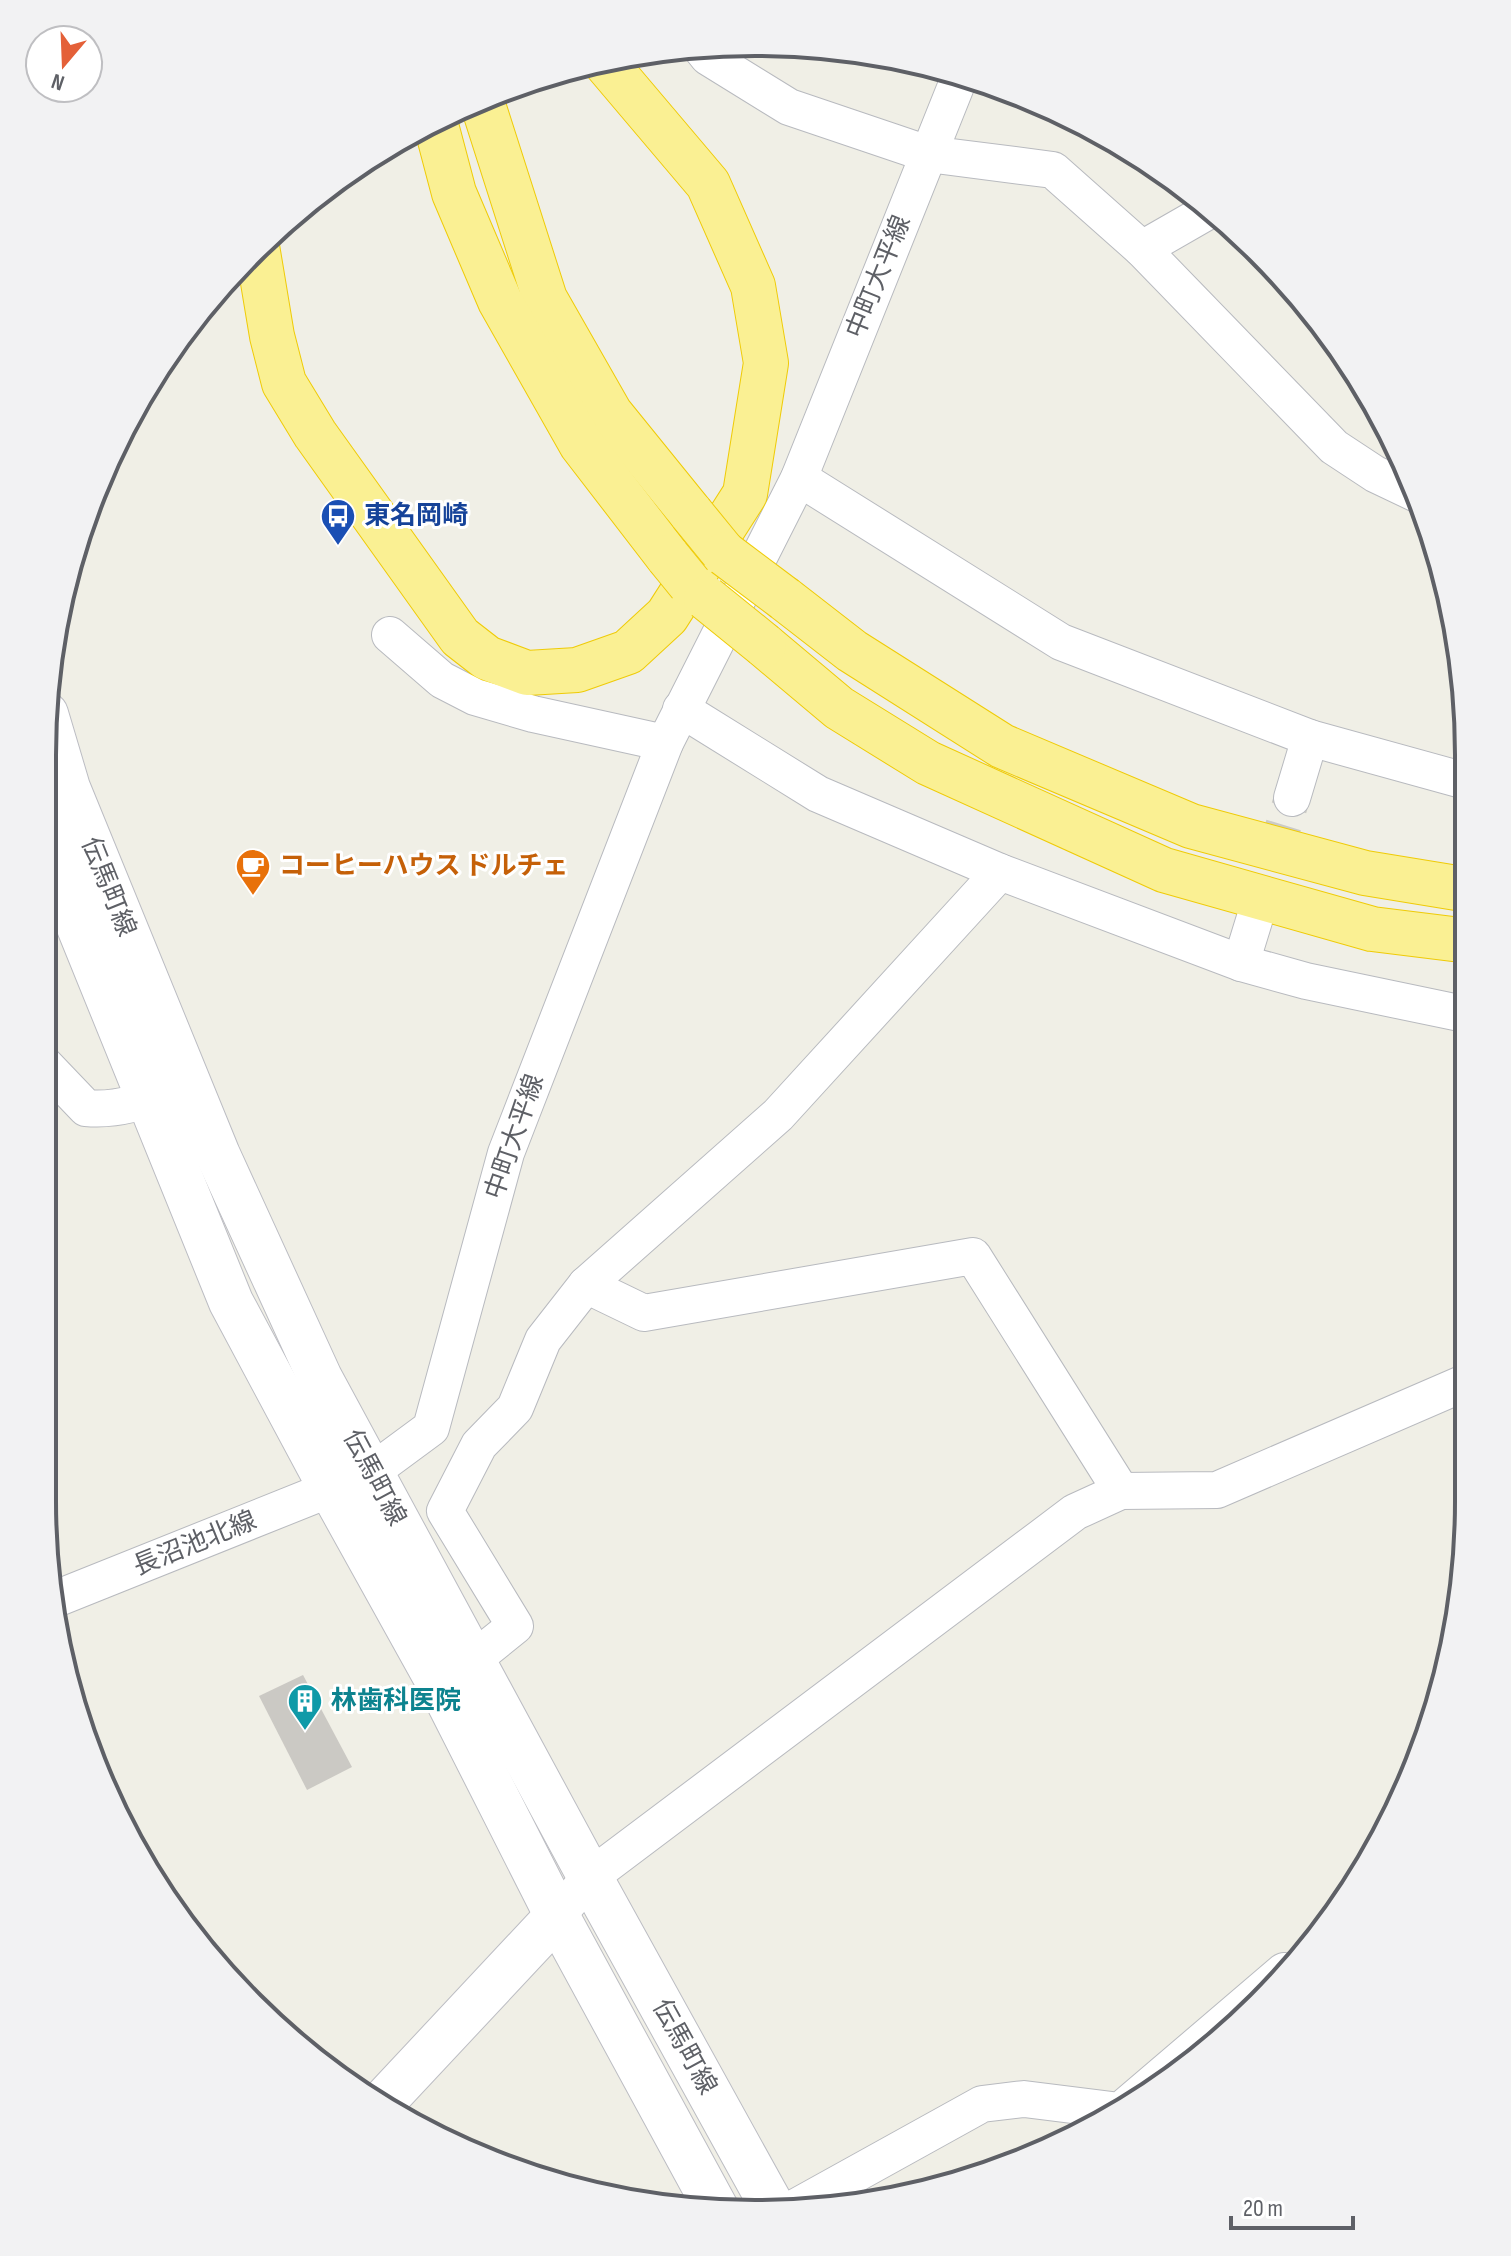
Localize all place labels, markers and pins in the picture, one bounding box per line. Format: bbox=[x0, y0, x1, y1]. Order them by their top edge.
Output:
bus stop icon: 東名岡崎 bbox=[319, 497, 357, 547]
place label: 東名岡崎 bbox=[364, 501, 468, 532]
cafe icon: コーヒーハウス ドルチェ bbox=[234, 847, 272, 897]
place label: コーヒーハウス ドルチェ bbox=[279, 851, 569, 882]
building icon: 林歯科医院 bbox=[286, 1682, 324, 1732]
place label: 林歯科医院 bbox=[331, 1686, 461, 1717]

